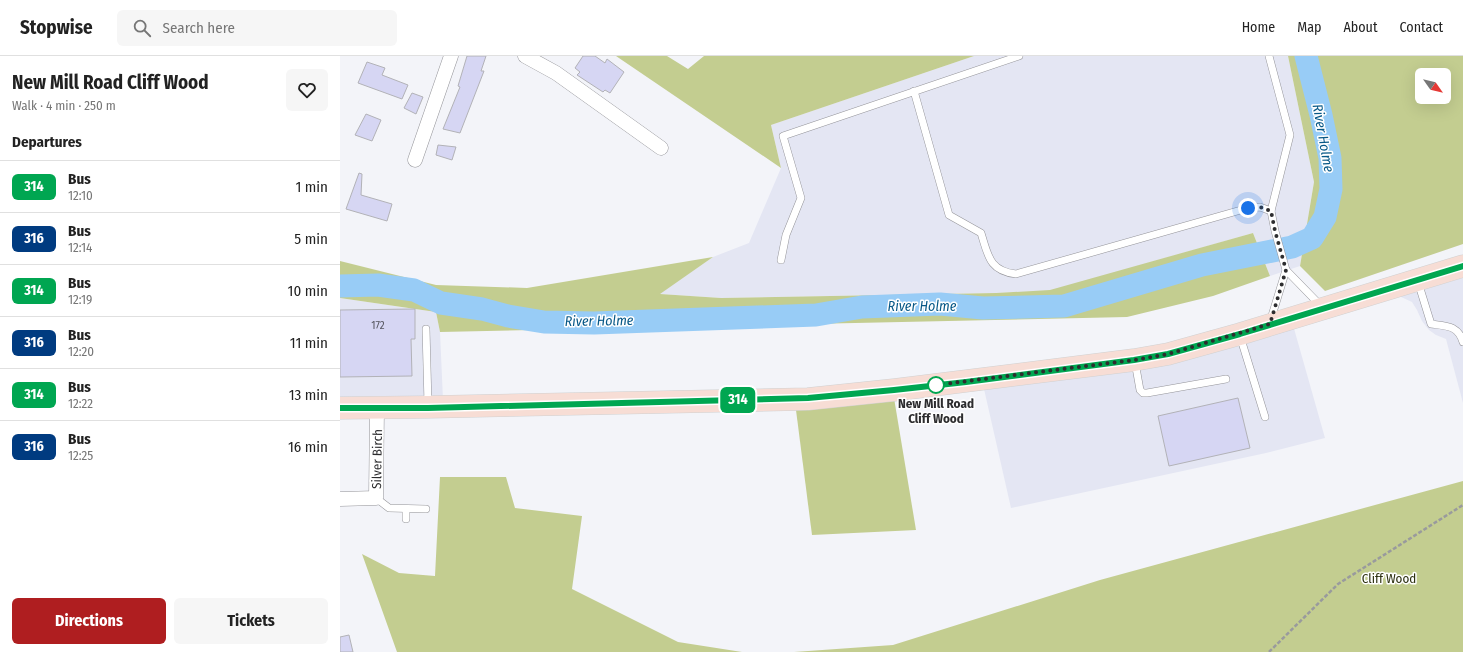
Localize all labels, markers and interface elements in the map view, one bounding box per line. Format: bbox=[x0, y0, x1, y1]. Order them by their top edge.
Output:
search box bbox=[117, 10, 397, 46]
text: Stopwise bbox=[20, 16, 93, 39]
icon: search bbox=[131, 17, 153, 39]
text: Search here bbox=[163, 19, 235, 37]
text: Home bbox=[1242, 19, 1275, 36]
text: Map bbox=[1297, 19, 1321, 36]
text: About bbox=[1343, 19, 1378, 36]
text: Contact bbox=[1400, 19, 1443, 36]
north arrow bbox=[1415, 68, 1451, 104]
map controls bbox=[1415, 68, 1451, 104]
button: heart bbox=[286, 69, 328, 111]
text: New Mill Road Cliff Wood bbox=[12, 71, 209, 94]
text: Walk · 4 min · 250 m bbox=[12, 98, 116, 113]
water label: River Holme bbox=[1309, 103, 1337, 174]
text: Departures bbox=[12, 133, 82, 151]
text: Bus bbox=[68, 170, 91, 188]
text: 314 bbox=[24, 178, 44, 195]
text: 1 min bbox=[295, 178, 328, 196]
text: 12:10 bbox=[68, 188, 93, 203]
your location bbox=[1238, 198, 1258, 218]
text: Bus bbox=[68, 222, 91, 240]
text: 316 bbox=[24, 230, 44, 247]
text: 5 min bbox=[294, 230, 328, 248]
text: 12:14 bbox=[68, 240, 92, 255]
text: Bus bbox=[68, 274, 91, 292]
text: 314 bbox=[24, 282, 44, 299]
text: 10 min bbox=[288, 282, 328, 300]
text: 12:19 bbox=[68, 292, 92, 307]
water label: River Holme bbox=[888, 298, 957, 315]
water label: River Holme bbox=[564, 312, 634, 330]
house number: 172 bbox=[371, 319, 385, 332]
text: Bus bbox=[68, 326, 91, 344]
text: 316 bbox=[24, 334, 44, 351]
text: 11 min bbox=[290, 334, 328, 352]
text: 12:20 bbox=[68, 344, 94, 359]
marker: New Mill Road Cliff Wood bbox=[927, 376, 945, 394]
text: Bus bbox=[68, 378, 91, 396]
text: 314 bbox=[24, 386, 44, 403]
text: 13 min bbox=[289, 386, 328, 404]
line badge: 314 bbox=[715, 387, 761, 413]
text: 314 bbox=[728, 391, 748, 408]
text: 12:22 bbox=[68, 396, 93, 411]
place label: New Mill Road Cliff Wood bbox=[898, 396, 974, 426]
street label: Silver Birch bbox=[369, 429, 385, 489]
text: Bus bbox=[68, 430, 91, 448]
text: 316 bbox=[24, 438, 44, 455]
text: 16 min bbox=[288, 438, 328, 456]
text: 12:25 bbox=[68, 448, 93, 463]
park label: Cliff Wood bbox=[1362, 571, 1416, 586]
button: Directions bbox=[12, 598, 166, 644]
button: Tickets bbox=[174, 598, 328, 644]

